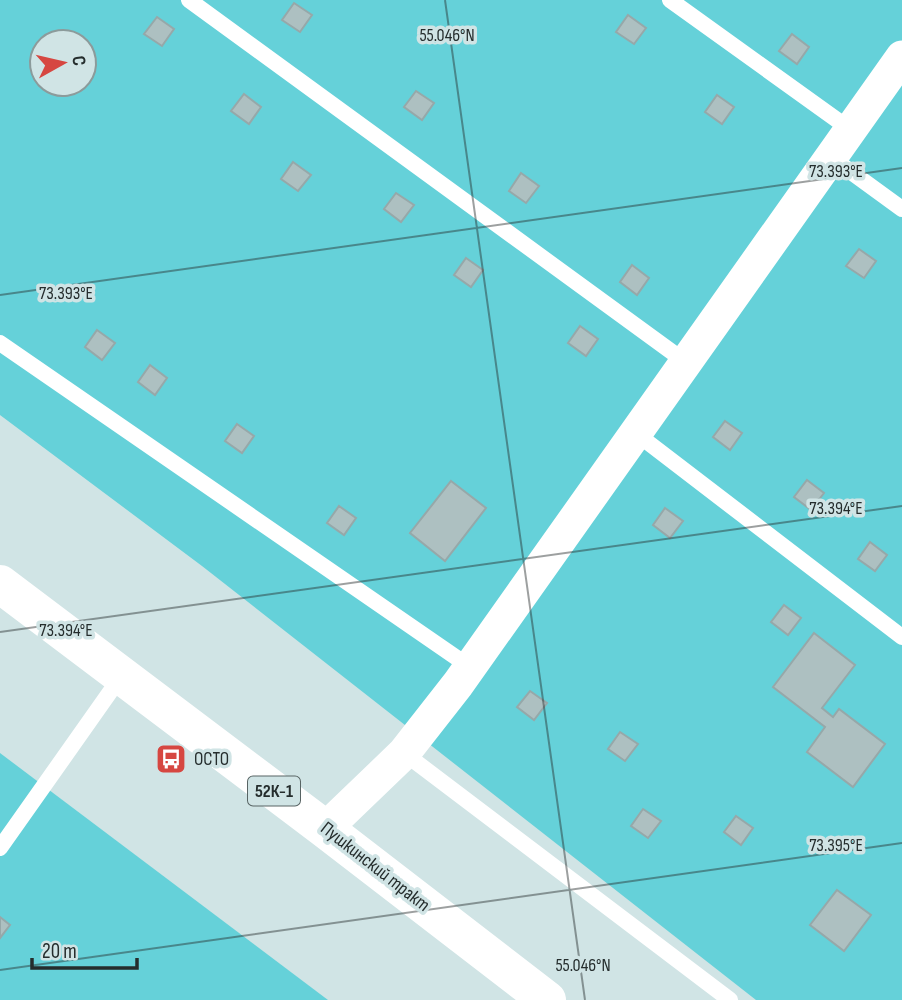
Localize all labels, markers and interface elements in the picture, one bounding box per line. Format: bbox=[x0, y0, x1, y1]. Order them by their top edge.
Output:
text: 55.046°N bbox=[419, 25, 475, 46]
north arrow bbox=[28, 28, 98, 98]
text: С bbox=[66, 54, 90, 68]
text: 73.393°E bbox=[809, 161, 863, 182]
text: 73.393°E bbox=[39, 283, 93, 304]
text: 73.394°E bbox=[809, 498, 863, 519]
text: 73.394°E bbox=[39, 620, 93, 641]
bus stop icon: ОСТО bbox=[154, 742, 188, 776]
place label: ОСТО bbox=[194, 748, 229, 771]
road number: 52К-1 bbox=[248, 776, 300, 806]
street label: Пушкинский тракт bbox=[316, 817, 434, 917]
text: 73.395°E bbox=[809, 835, 863, 856]
scale bar bbox=[32, 926, 136, 970]
text: 20 m bbox=[42, 939, 77, 964]
text: 55.046°N bbox=[555, 955, 611, 976]

